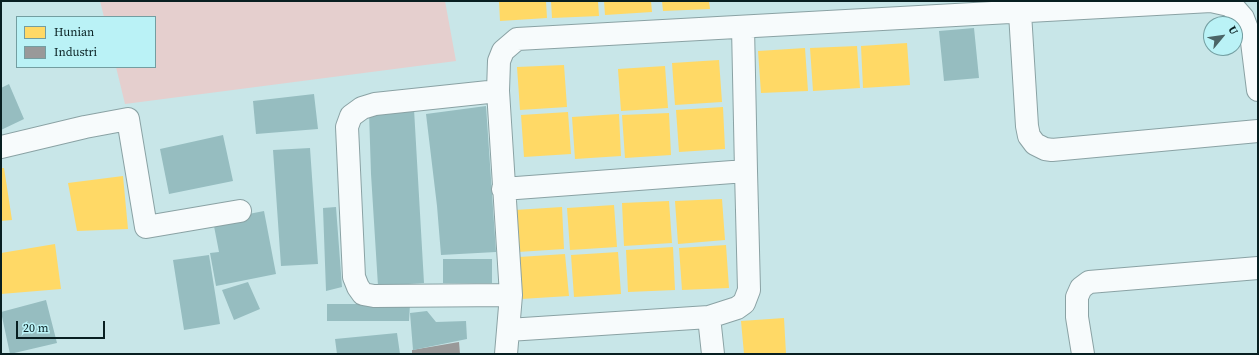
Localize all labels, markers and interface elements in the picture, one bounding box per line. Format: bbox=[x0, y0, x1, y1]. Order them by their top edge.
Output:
legend bbox=[16, 16, 156, 68]
north arrow bbox=[1203, 16, 1243, 56]
text: U bbox=[1225, 23, 1242, 38]
text: Hunian bbox=[54, 24, 94, 40]
text: Industri bbox=[54, 44, 97, 60]
scale bar bbox=[18, 313, 107, 339]
text: 20 m bbox=[23, 320, 49, 336]

